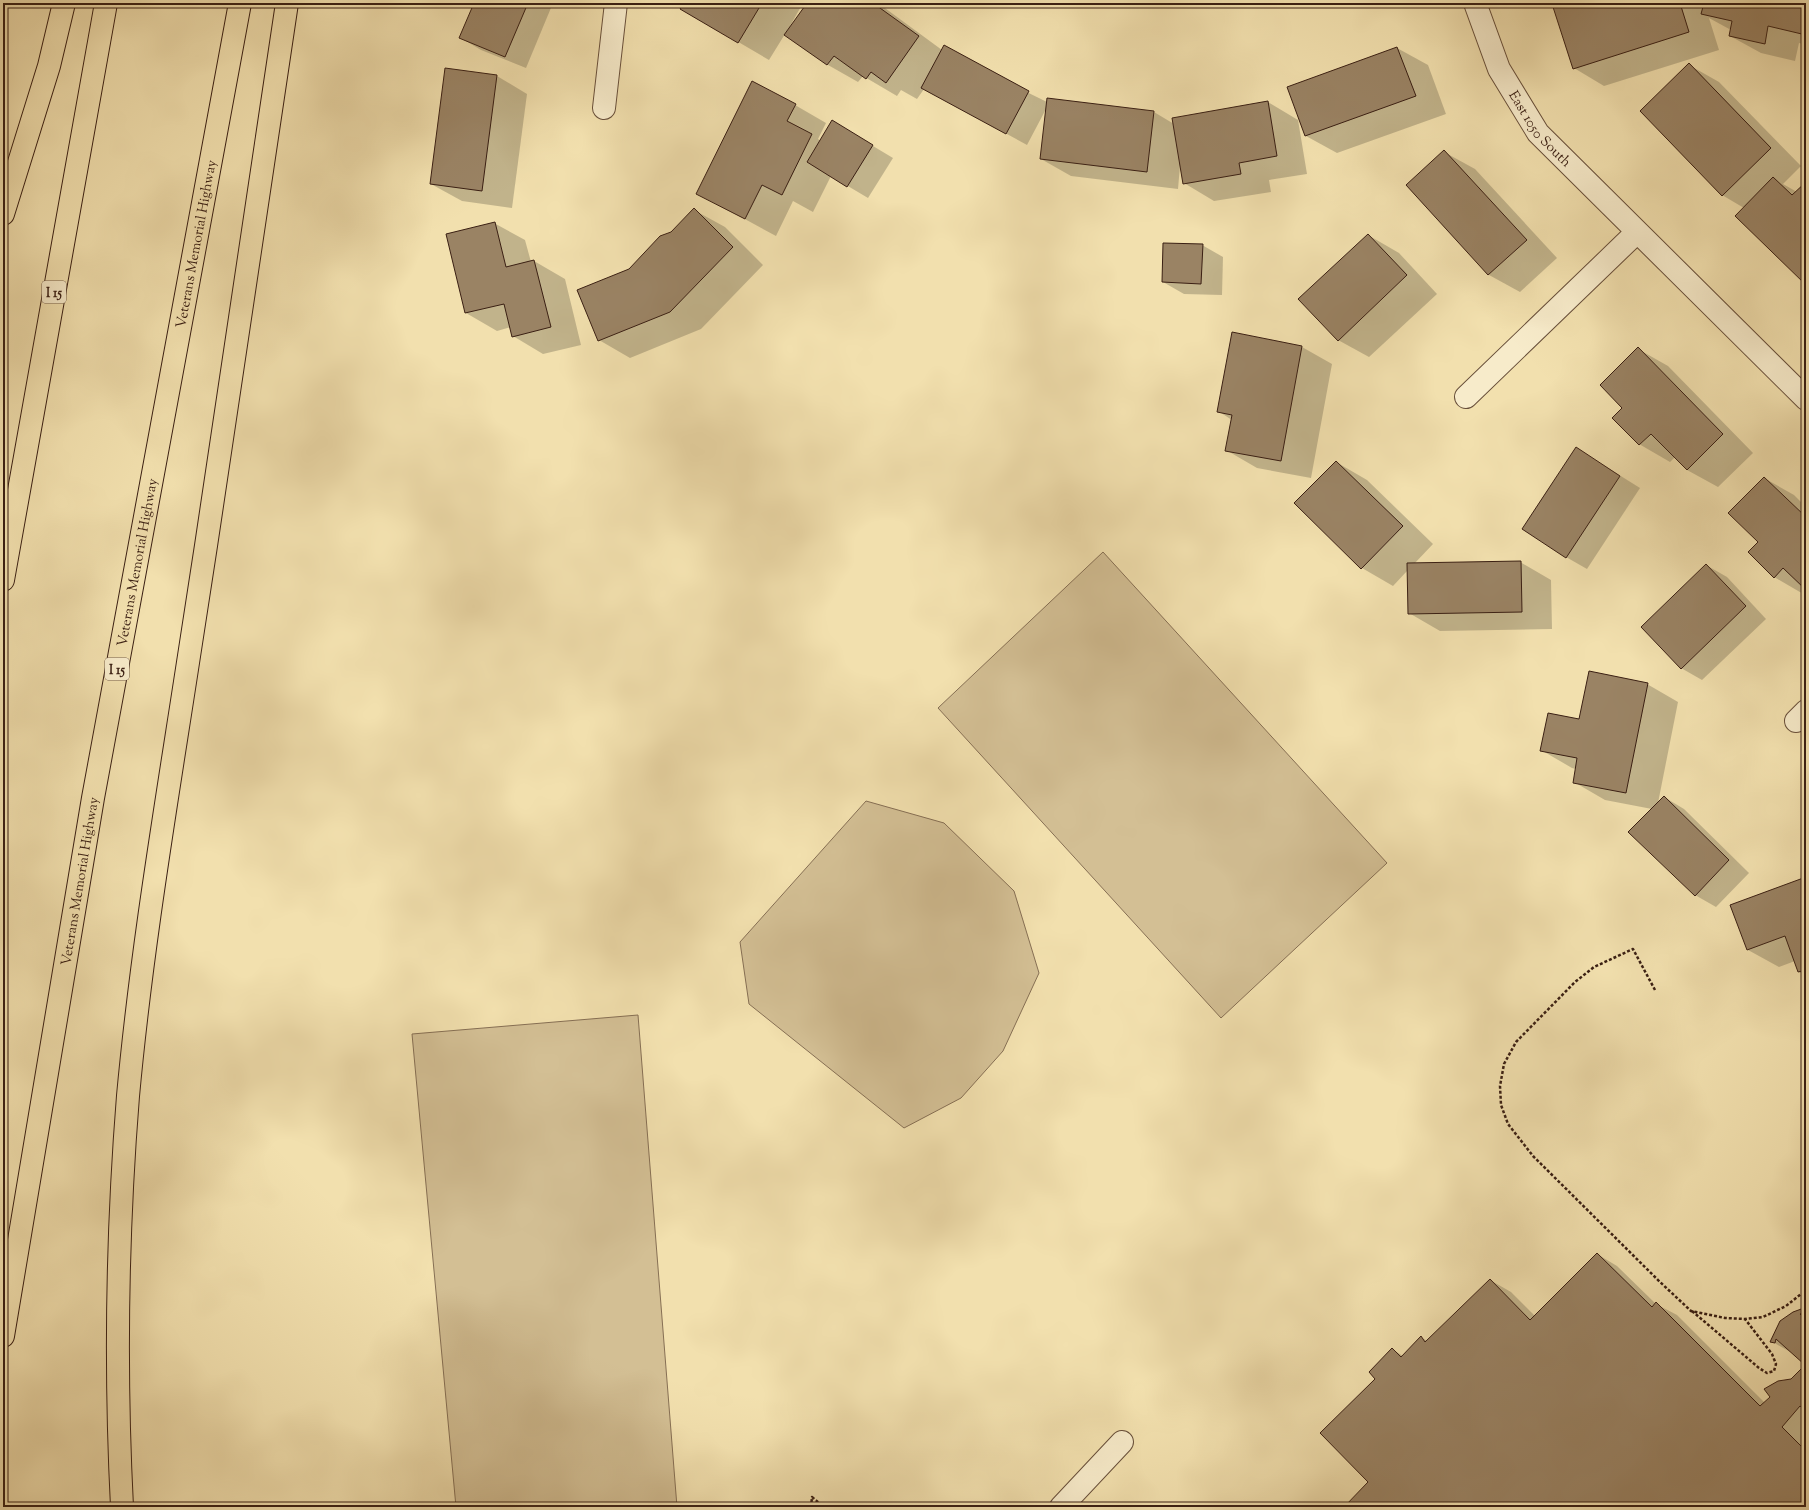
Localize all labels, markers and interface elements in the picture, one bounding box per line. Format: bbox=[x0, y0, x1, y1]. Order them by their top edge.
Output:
street label: East 1050 South bbox=[1503, 87, 1575, 173]
street label: Veterans Memorial Highway bbox=[172, 158, 223, 330]
road number: I 15 bbox=[42, 281, 66, 303]
street label: Veterans Memorial Highway bbox=[113, 477, 164, 649]
road number: I 15 bbox=[105, 658, 129, 680]
street label: Veterans Memorial Highway bbox=[57, 796, 105, 968]

